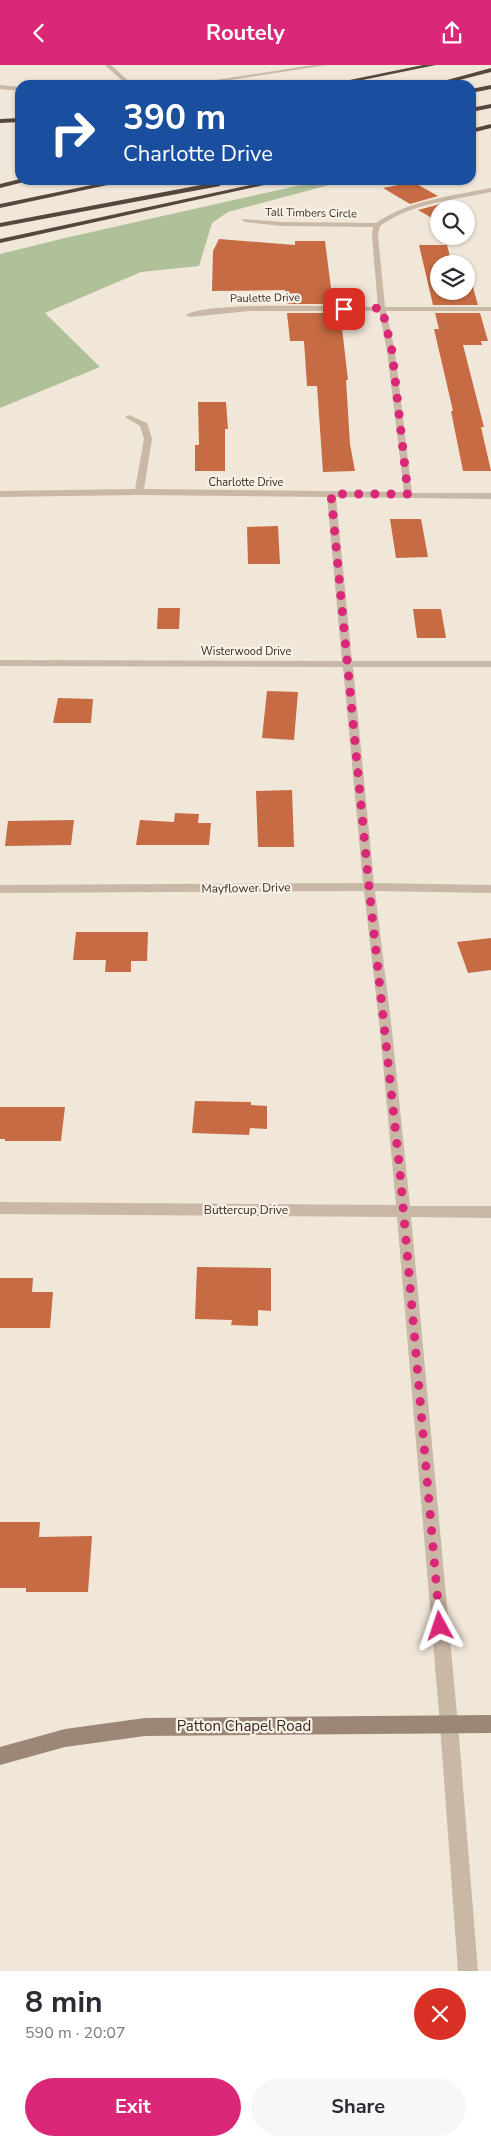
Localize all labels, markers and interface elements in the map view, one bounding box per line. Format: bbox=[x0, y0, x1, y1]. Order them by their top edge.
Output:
text: Routely bbox=[206, 18, 285, 48]
icon: back bbox=[25, 19, 53, 47]
icon: share bbox=[438, 19, 466, 47]
text: 390 m bbox=[123, 94, 226, 141]
icon: right bbox=[40, 100, 105, 165]
text: Charlotte Drive bbox=[123, 139, 273, 169]
map controls bbox=[430, 200, 475, 300]
button: search bbox=[430, 200, 475, 245]
street label: Tall Timbers Circle bbox=[265, 205, 357, 221]
button: layers bbox=[430, 255, 475, 300]
pin bbox=[323, 288, 365, 330]
street label: Paulette Drive bbox=[230, 290, 300, 306]
icon: arrive bbox=[330, 295, 358, 323]
street label: Charlotte Drive bbox=[209, 475, 284, 490]
street label: Wisterwood Drive bbox=[201, 644, 291, 659]
street label: Mayflower Drive bbox=[201, 879, 291, 897]
street label: Buttercup Drive bbox=[204, 1202, 288, 1218]
position arrow bbox=[413, 1599, 465, 1651]
street label: Patton Chapel Road bbox=[177, 1716, 311, 1736]
text: 8 min bbox=[25, 1982, 103, 2023]
button: close bbox=[414, 1988, 466, 2040]
text: 590 m · 20:07 bbox=[25, 2022, 126, 2044]
button: Exit bbox=[25, 2078, 241, 2136]
button: Share bbox=[251, 2078, 466, 2136]

